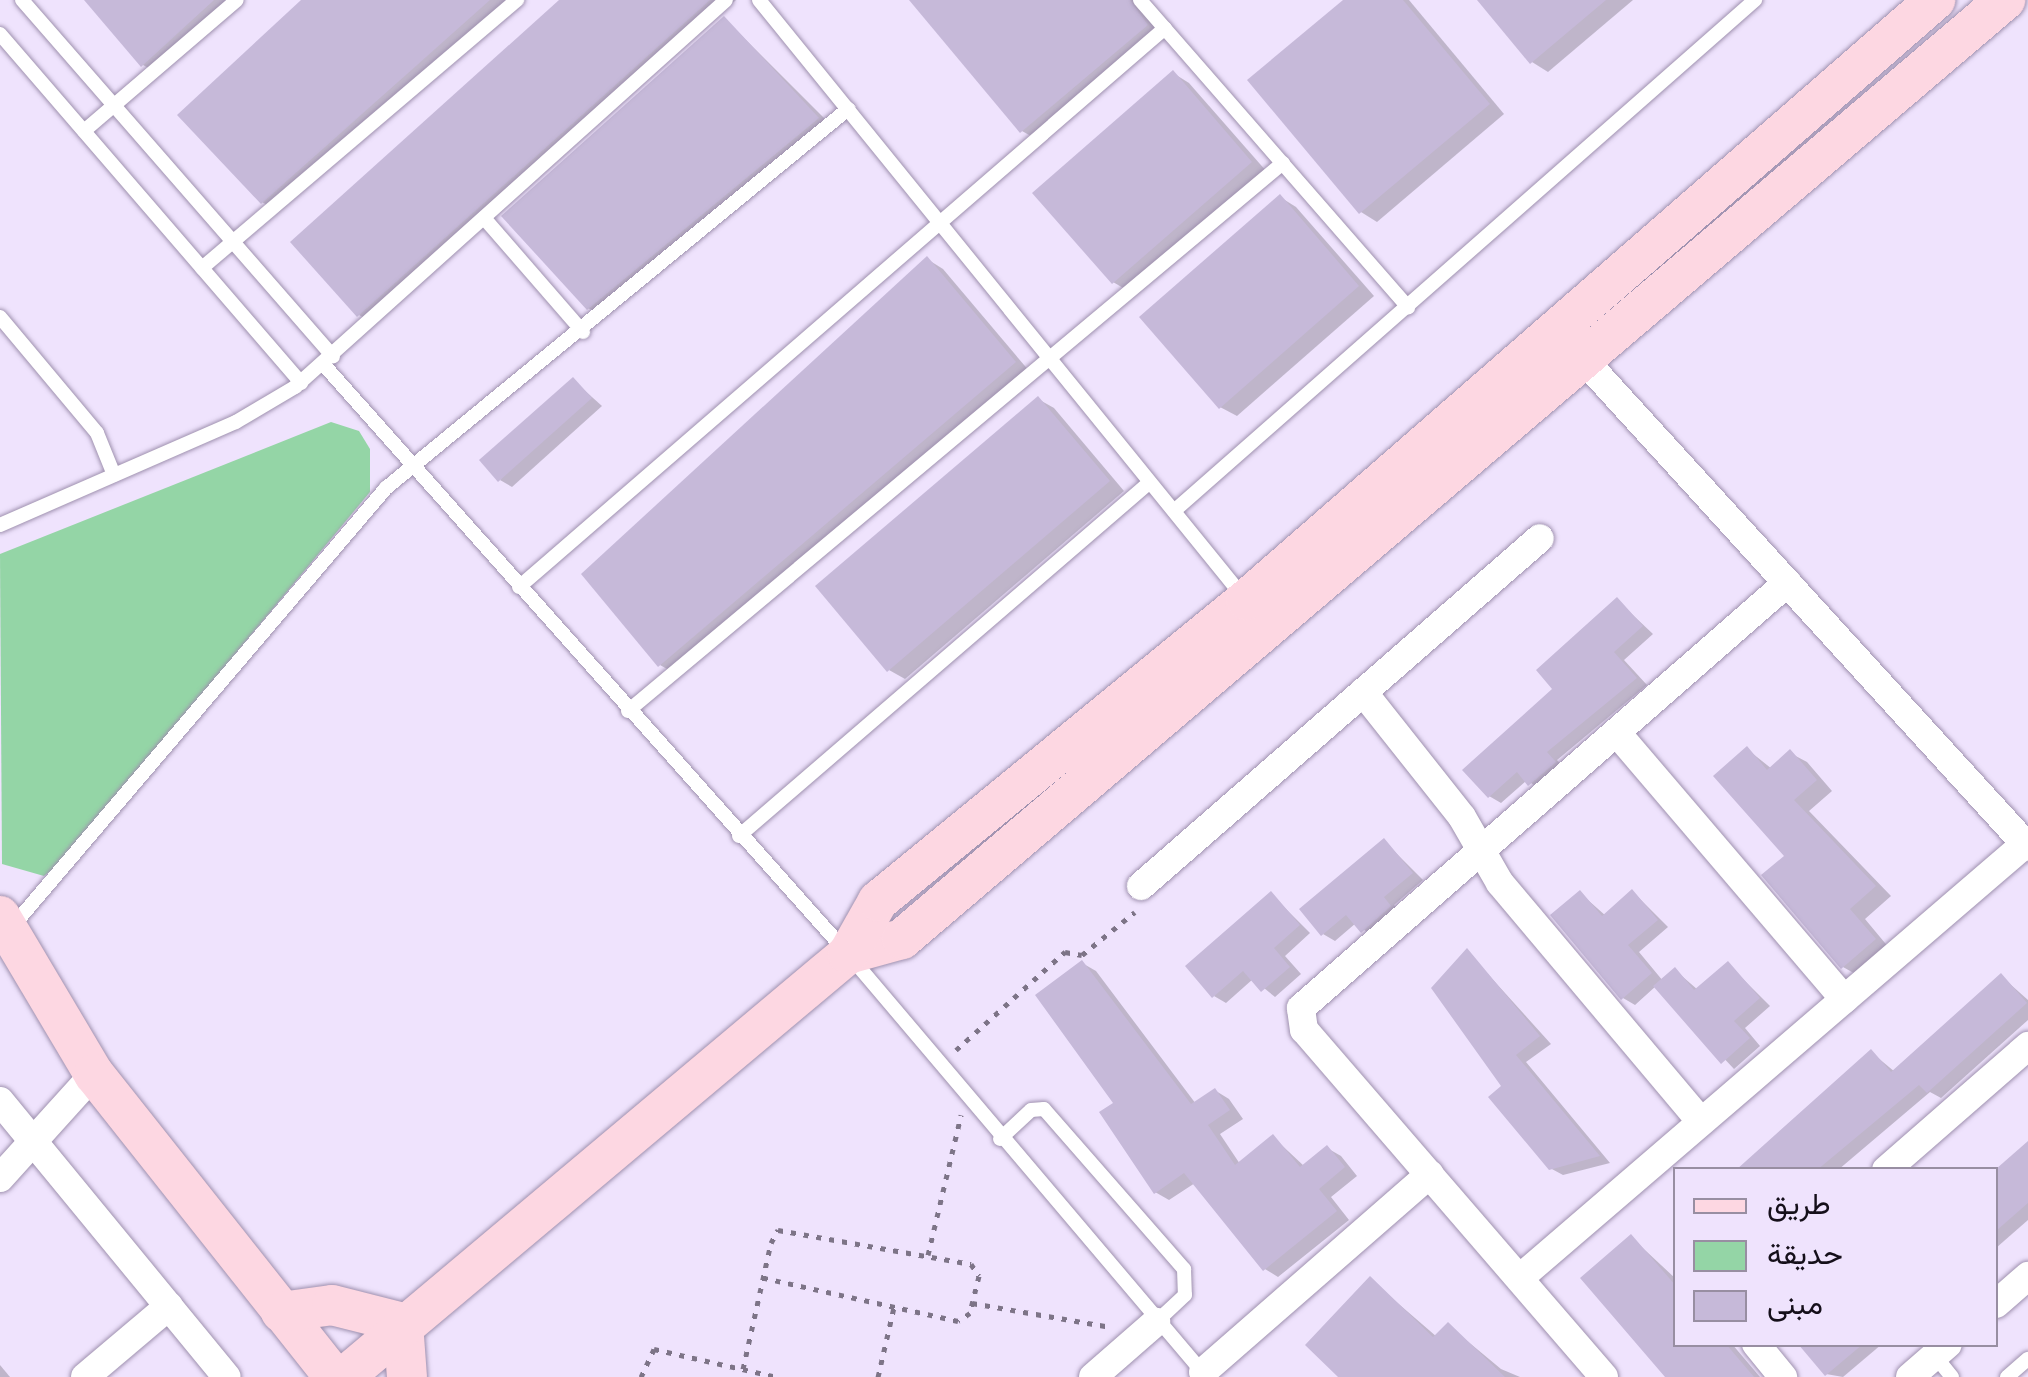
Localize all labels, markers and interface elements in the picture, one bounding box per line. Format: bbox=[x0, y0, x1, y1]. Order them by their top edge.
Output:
legend bbox=[1673, 1167, 1998, 1347]
text: طريق bbox=[1767, 1184, 1831, 1220]
text: حديقة bbox=[1767, 1234, 1843, 1270]
text: مبنى bbox=[1767, 1284, 1823, 1320]

